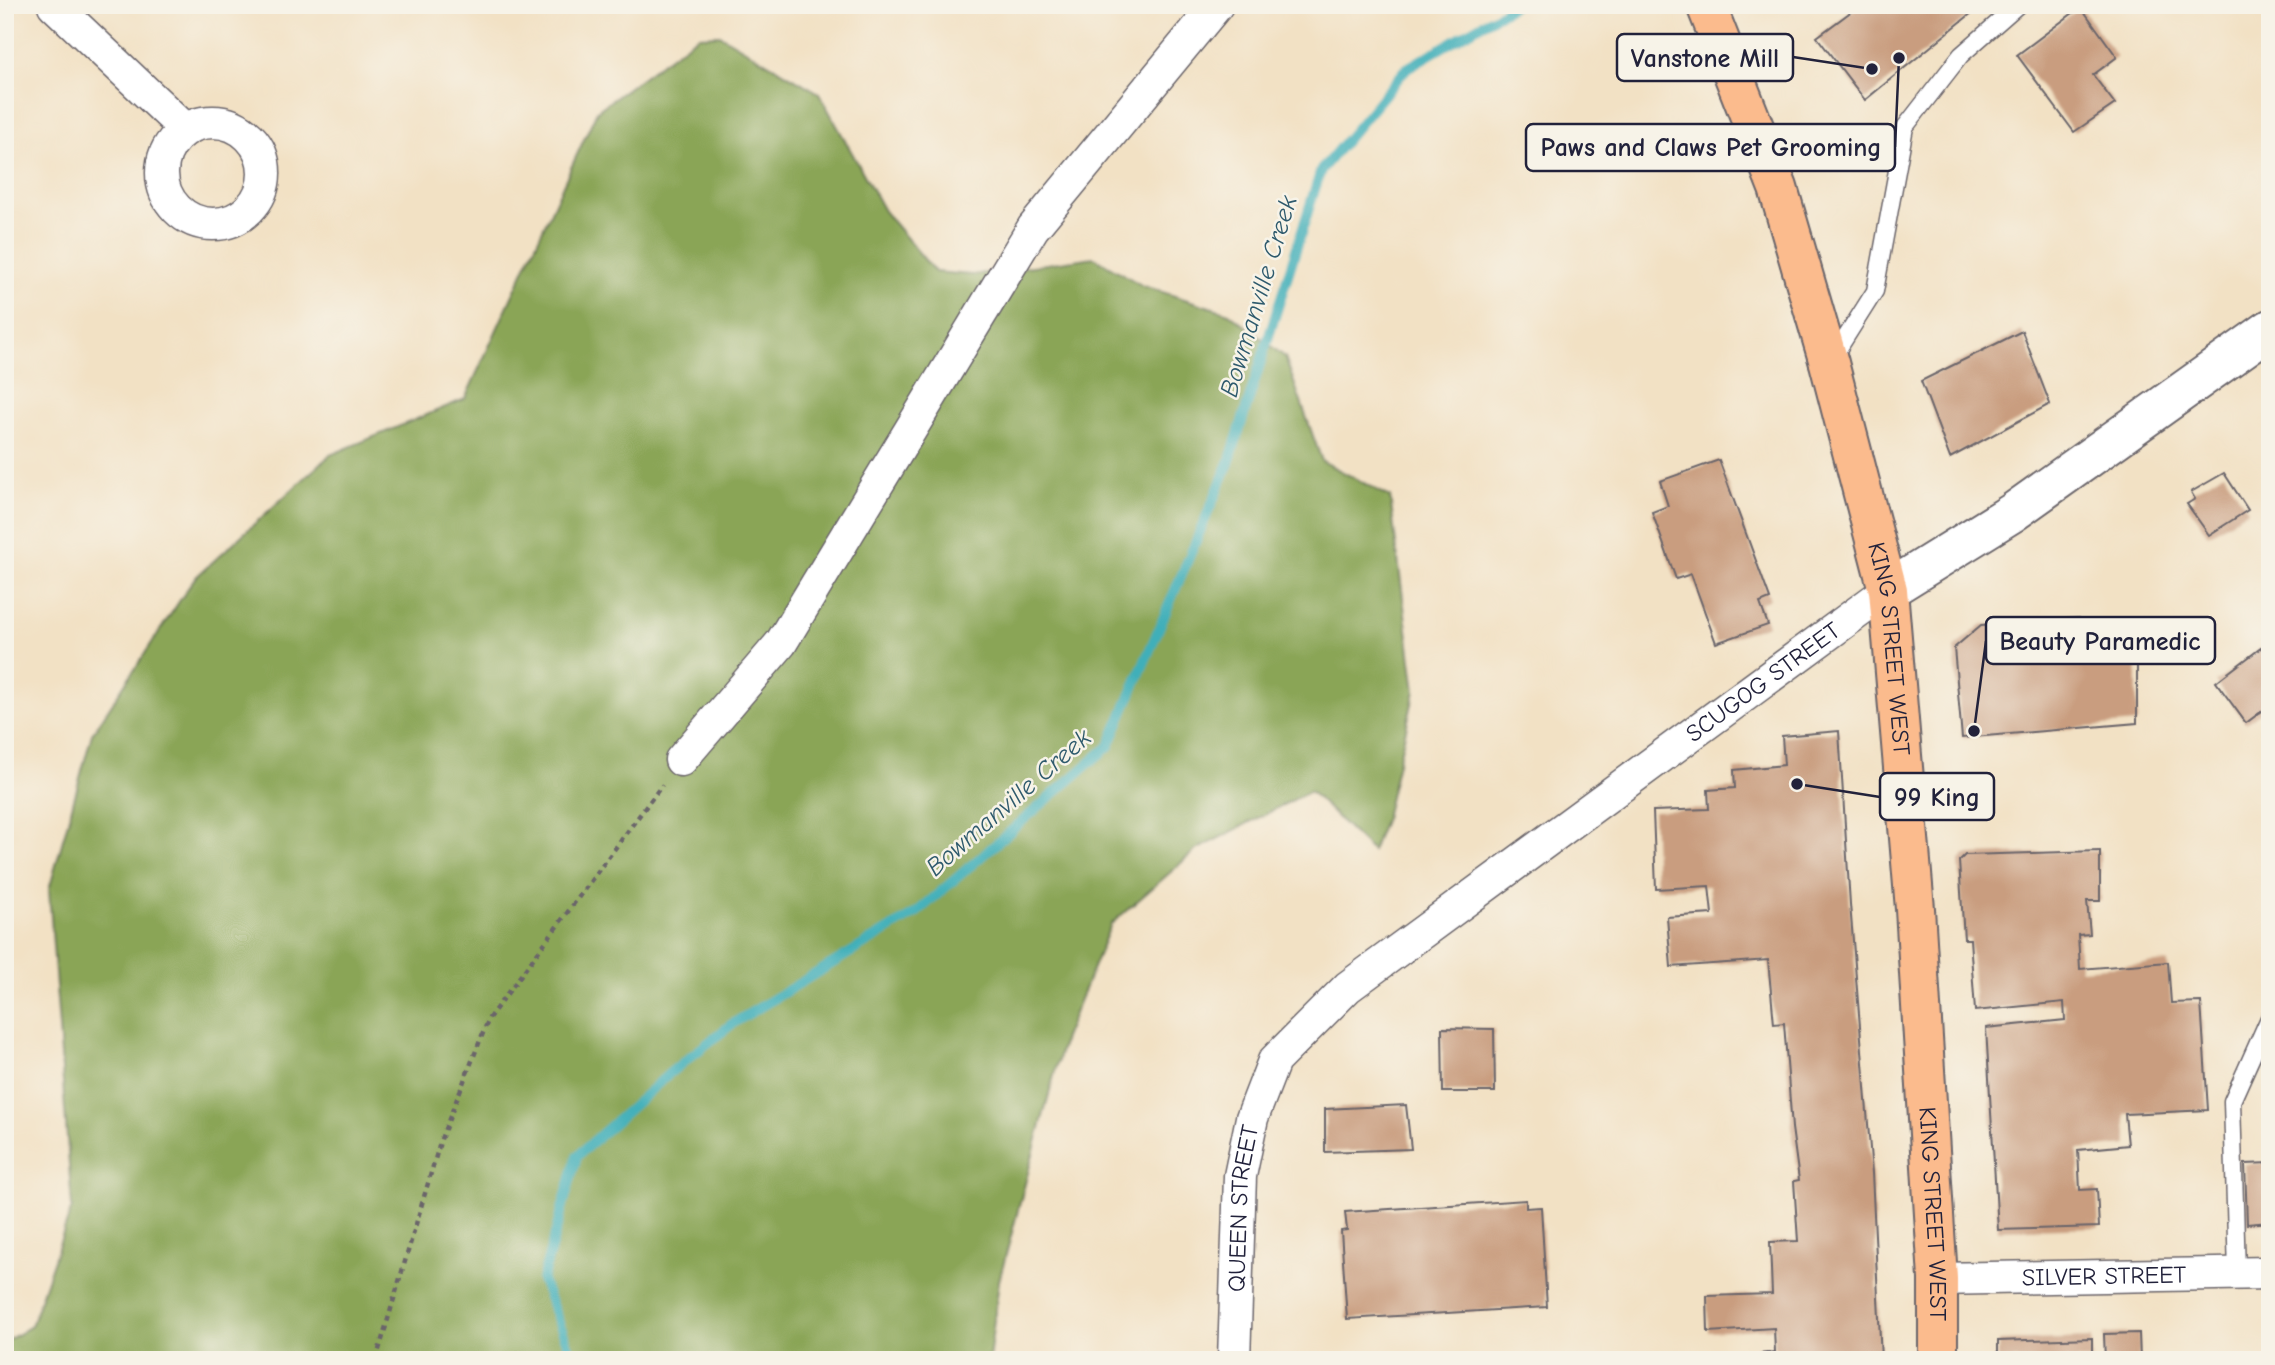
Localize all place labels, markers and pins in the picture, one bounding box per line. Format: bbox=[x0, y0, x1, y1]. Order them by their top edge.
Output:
callout: Vanstone Mill bbox=[1617, 34, 1793, 81]
callout: Paws and Claws Pet Grooming bbox=[1526, 124, 1895, 171]
callout: Beauty Paramedic bbox=[1986, 617, 2215, 664]
callout: 99 King bbox=[1880, 773, 1994, 820]

